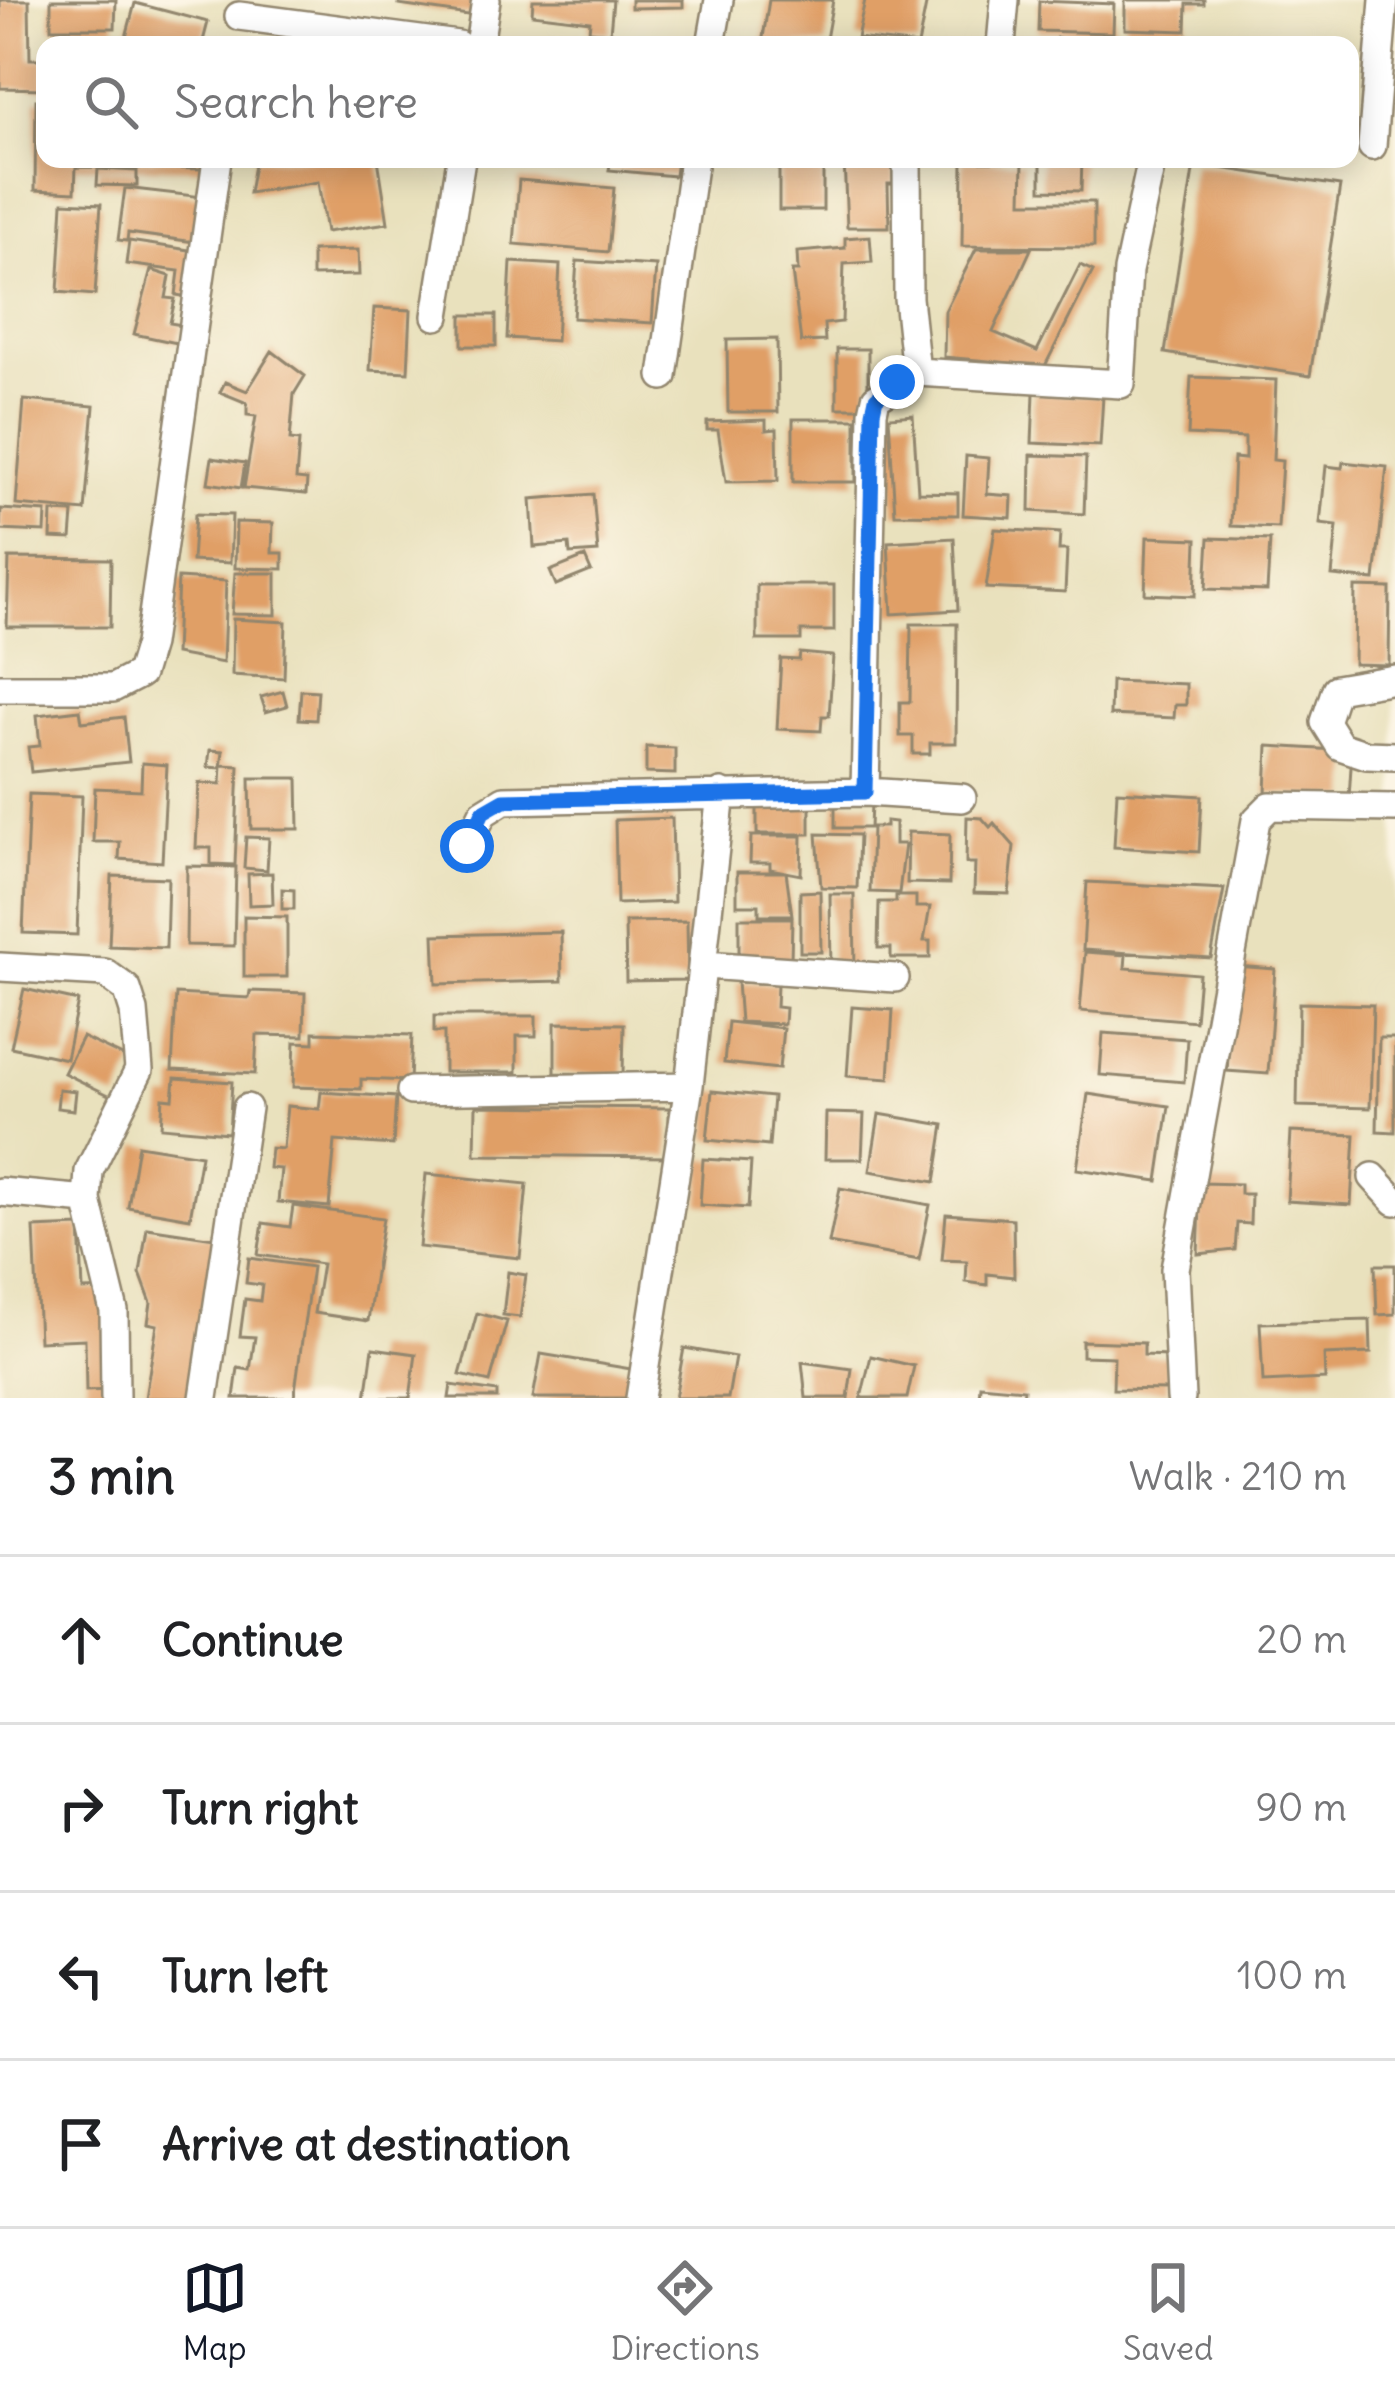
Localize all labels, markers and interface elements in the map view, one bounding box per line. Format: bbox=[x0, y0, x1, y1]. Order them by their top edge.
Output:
search box bbox=[36, 36, 1359, 168]
icon: search bbox=[78, 69, 144, 135]
text: Search here bbox=[174, 74, 418, 130]
route end bbox=[870, 355, 924, 409]
route start bbox=[440, 819, 494, 873]
text: 3 min bbox=[48, 1444, 175, 1508]
text: Walk · 210 m bbox=[1129, 1452, 1347, 1501]
icon: ahead bbox=[48, 1607, 114, 1673]
text: Continue bbox=[162, 1612, 344, 1668]
text: 20 m bbox=[1256, 1615, 1347, 1664]
icon: right bbox=[48, 1775, 114, 1841]
text: Turn right bbox=[162, 1780, 358, 1836]
text: 90 m bbox=[1255, 1783, 1347, 1832]
icon: left bbox=[48, 1943, 114, 2009]
text: Turn left bbox=[162, 1948, 328, 2004]
text: 100 m bbox=[1237, 1951, 1347, 2000]
icon: arrive bbox=[48, 2111, 114, 2177]
text: Arrive at destination bbox=[162, 2116, 571, 2172]
tab: Map bbox=[182, 2255, 248, 2369]
tab: Directions bbox=[611, 2255, 760, 2369]
tab: Saved bbox=[1123, 2255, 1213, 2369]

